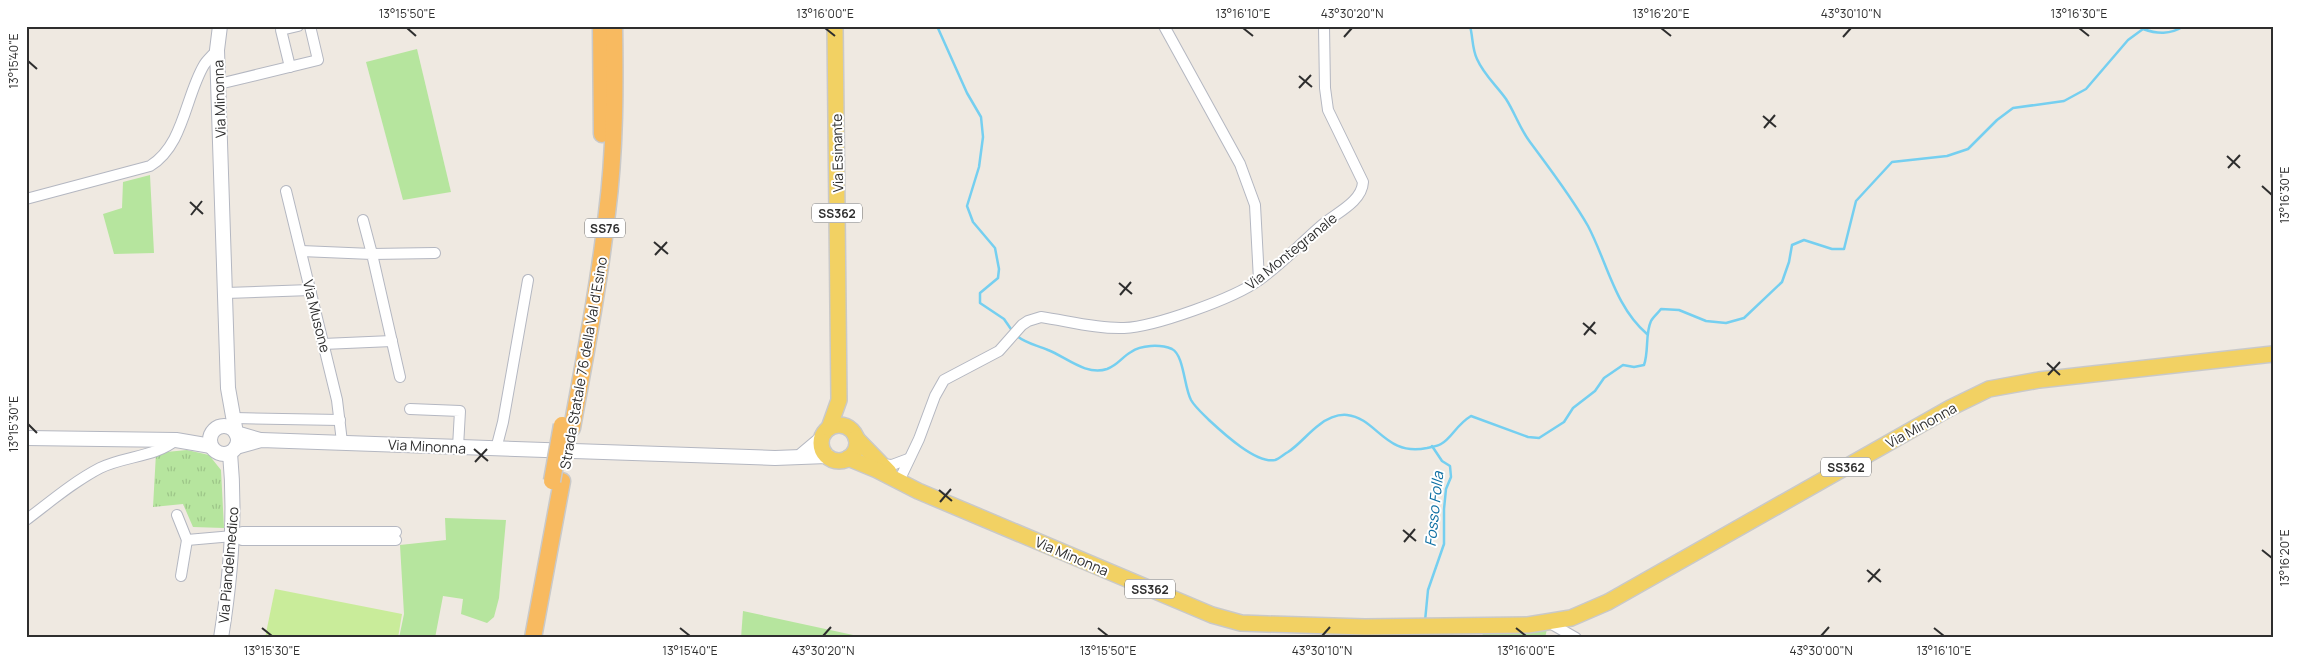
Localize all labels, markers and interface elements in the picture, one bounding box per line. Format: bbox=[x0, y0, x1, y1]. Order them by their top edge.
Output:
text: 13°15'50"E bbox=[379, 5, 435, 22]
text: 13°16'00"E bbox=[796, 5, 854, 22]
text: 13°16'10"E bbox=[1216, 5, 1271, 22]
text: 43°30'20"N bbox=[1321, 5, 1383, 22]
text: 13°16'20"E bbox=[1632, 5, 1690, 22]
text: 43°30'10"N bbox=[1821, 5, 1881, 22]
text: 13°16'30"E bbox=[2051, 5, 2108, 22]
text: 13°15'40"E bbox=[5, 33, 22, 89]
street label: Via Minonna bbox=[208, 60, 230, 138]
street label: Via Esinante bbox=[827, 114, 847, 192]
text: 13°16'30"E bbox=[2276, 166, 2293, 223]
road number: SS362 bbox=[812, 204, 862, 222]
street label: Via Montegranale bbox=[1241, 208, 1341, 294]
road number: SS76 bbox=[585, 218, 625, 238]
street label: Strada Statale 76 della Val d'Esino bbox=[555, 255, 611, 471]
street label: Via Musone bbox=[299, 278, 335, 354]
text: 13°15'30"E bbox=[5, 396, 22, 452]
street label: Via Minonna bbox=[1882, 398, 1960, 452]
street label: Via Minonna bbox=[388, 434, 466, 458]
road number: SS362 bbox=[1821, 458, 1871, 477]
water label: Fosso Folla bbox=[1420, 470, 1448, 548]
street label: Via Piandelmedico bbox=[213, 506, 243, 624]
text: 13°16'20"E bbox=[2276, 529, 2293, 587]
street label: Via Minonna bbox=[1032, 532, 1112, 580]
road number: SS362 bbox=[1125, 580, 1175, 598]
text: 13°15'30"E bbox=[244, 642, 300, 659]
text: 13°15'40"E bbox=[662, 642, 718, 659]
text: 43°30'20"N bbox=[792, 642, 854, 659]
text: 13°15'50"E bbox=[1080, 642, 1136, 659]
text: 43°30'10"N bbox=[1292, 642, 1352, 659]
text: 13°16'00"E bbox=[1497, 642, 1555, 659]
text: 43°30'00"N bbox=[1789, 642, 1853, 659]
text: 13°16'10"E bbox=[1917, 642, 1972, 659]

